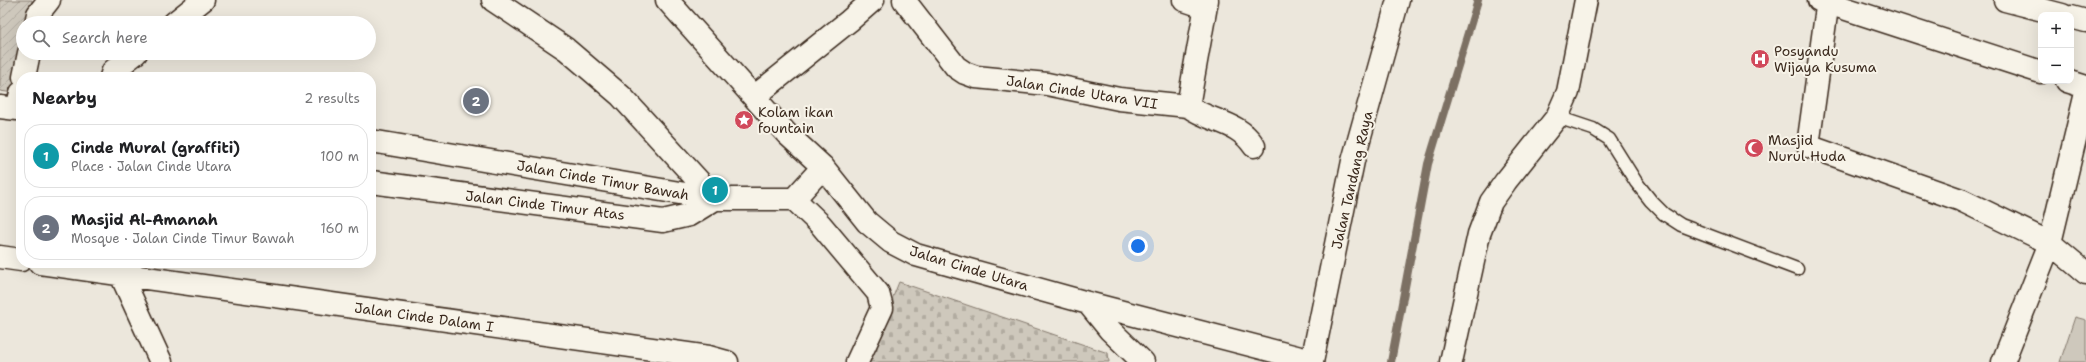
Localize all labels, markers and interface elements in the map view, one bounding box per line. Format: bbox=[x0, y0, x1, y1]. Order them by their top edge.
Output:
map controls bbox=[2038, 12, 2074, 84]
button: + bbox=[2038, 12, 2074, 48]
search box bbox=[16, 16, 376, 60]
icon: search bbox=[30, 27, 52, 49]
text: Search here bbox=[62, 28, 148, 48]
place label: Posyandu Wijaya Kusuma bbox=[1774, 42, 1877, 76]
hospital icon: Posyandu Wijaya Kusuma bbox=[1749, 48, 1771, 70]
button: − bbox=[2038, 48, 2074, 84]
street label: Jalan Cinde Utara VII bbox=[1005, 71, 1159, 113]
pin: 2 bbox=[463, 86, 489, 116]
text: Nearby bbox=[32, 87, 97, 109]
text: 2 results bbox=[304, 90, 360, 107]
place label: Kolam ikan fountain bbox=[758, 103, 834, 137]
place icon: Kolam ikan fountain bbox=[733, 109, 755, 131]
street label: Jalan Tandang Raya bbox=[1327, 109, 1377, 251]
place label: Masjid Nurul Huda bbox=[1768, 131, 1846, 165]
mosque icon: Masjid Nurul Huda bbox=[1743, 137, 1765, 159]
text: Cinde Mural (graffiti) bbox=[71, 138, 240, 158]
text: 1 bbox=[43, 148, 49, 165]
text: 100 m bbox=[320, 148, 359, 165]
street label: Jalan Cinde Timur Bawah bbox=[515, 156, 691, 204]
text: Place · Jalan Cinde Utara bbox=[71, 158, 231, 175]
pin: 1 bbox=[702, 175, 728, 205]
street label: Jalan Cinde Timur Atas bbox=[464, 186, 626, 224]
text: Masjid Al-Amanah bbox=[71, 210, 218, 230]
text: 2 bbox=[41, 220, 51, 237]
text: 160 m bbox=[321, 220, 359, 237]
text: Mosque · Jalan Cinde Timur Bawah bbox=[71, 230, 295, 247]
your location bbox=[1128, 236, 1148, 256]
street label: Jalan Cinde Utara bbox=[907, 241, 1031, 295]
street label: Jalan Cinde Dalam I bbox=[353, 298, 495, 336]

